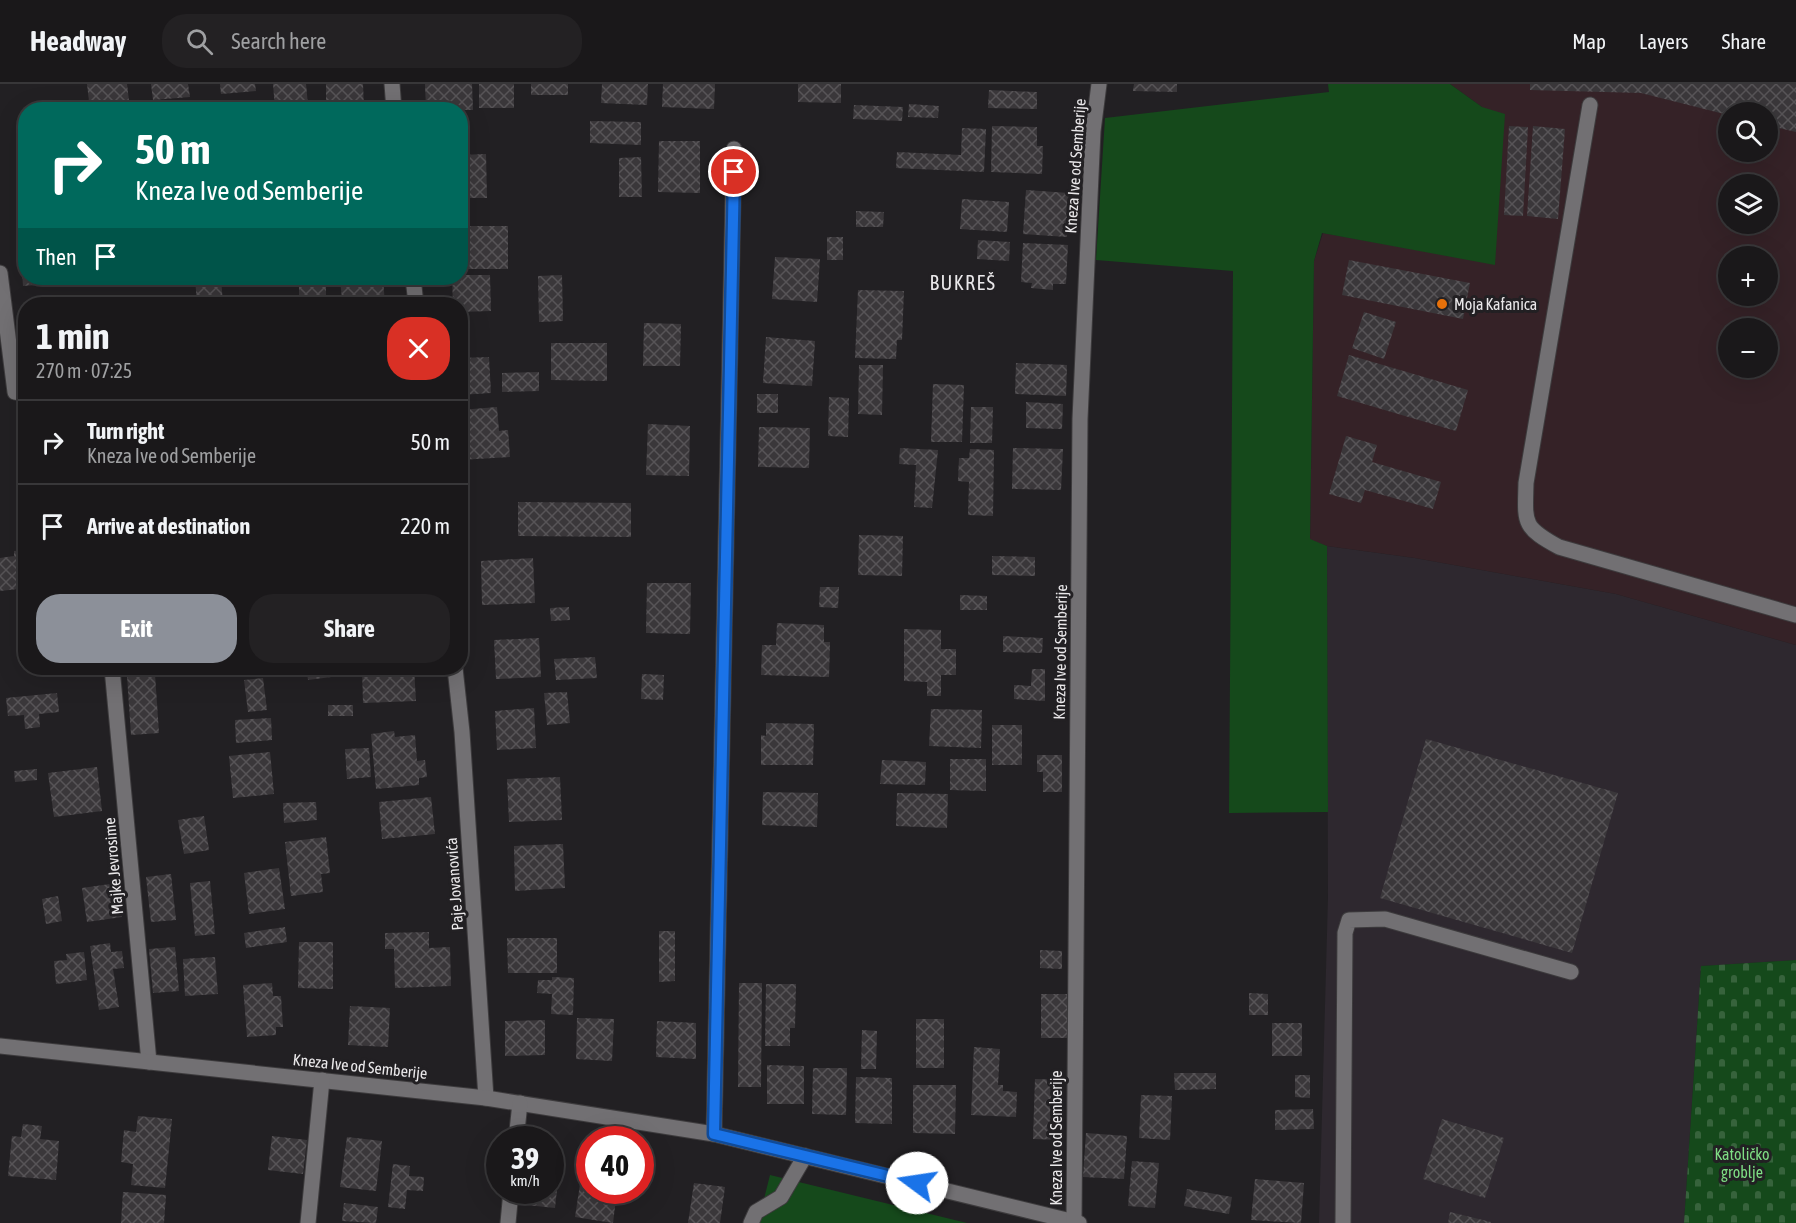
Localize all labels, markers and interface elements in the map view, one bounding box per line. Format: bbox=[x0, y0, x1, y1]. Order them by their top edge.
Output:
search box bbox=[162, 14, 582, 68]
text: Headway bbox=[30, 25, 126, 57]
icon: search bbox=[183, 25, 216, 58]
text: Search here bbox=[231, 28, 326, 54]
text: Map bbox=[1572, 29, 1606, 53]
text: Layers bbox=[1639, 29, 1689, 53]
text: Share bbox=[1722, 29, 1766, 53]
street label: Kneza Ive od Semberije bbox=[1061, 98, 1090, 234]
map controls bbox=[1718, 102, 1778, 378]
button: search bbox=[1718, 102, 1778, 162]
text: 50 m bbox=[135, 125, 210, 173]
icon: right bbox=[36, 126, 114, 204]
pin bbox=[708, 146, 759, 197]
icon: arrive bbox=[717, 155, 750, 188]
button: layers bbox=[1718, 174, 1778, 234]
text: Kneza Ive od Semberije bbox=[135, 175, 363, 206]
icon: arrive bbox=[89, 240, 122, 273]
text: Then bbox=[36, 244, 77, 270]
button: + bbox=[1718, 246, 1778, 306]
district label: BUKREŠ bbox=[930, 271, 997, 294]
place label: Moja Kafanica bbox=[1454, 295, 1537, 314]
marker: Moja Kafanica bbox=[1435, 297, 1449, 311]
text: 1 min bbox=[36, 315, 110, 357]
button: close bbox=[387, 317, 450, 380]
button: − bbox=[1718, 318, 1778, 378]
text: 270 m · 07:25 bbox=[36, 359, 132, 382]
text: Turn right bbox=[87, 418, 164, 444]
icon: right bbox=[36, 426, 69, 459]
text: 50 m bbox=[410, 429, 450, 455]
text: Kneza Ive od Semberije bbox=[87, 444, 256, 467]
icon: arrive bbox=[36, 510, 69, 543]
text: Arrive at destination bbox=[87, 513, 250, 539]
text: 220 m bbox=[400, 513, 450, 539]
street label: Kneza Ive od Semberije bbox=[1050, 584, 1071, 720]
button: Exit bbox=[36, 594, 237, 663]
button: Share bbox=[249, 594, 450, 663]
street label: Majke Jevrosime bbox=[100, 817, 127, 915]
street label: Paje Jovanovića bbox=[442, 837, 467, 931]
street label: Kneza Ive od Semberije bbox=[292, 1050, 428, 1083]
street label: Kneza Ive od Semberije bbox=[1047, 1070, 1066, 1206]
speed limit sign: 40 bbox=[576, 1126, 654, 1204]
text: 39 bbox=[511, 1141, 539, 1175]
park label: Katoličko groblje bbox=[1714, 1145, 1770, 1182]
position arrow bbox=[885, 1151, 949, 1215]
text: km/h bbox=[510, 1172, 540, 1189]

